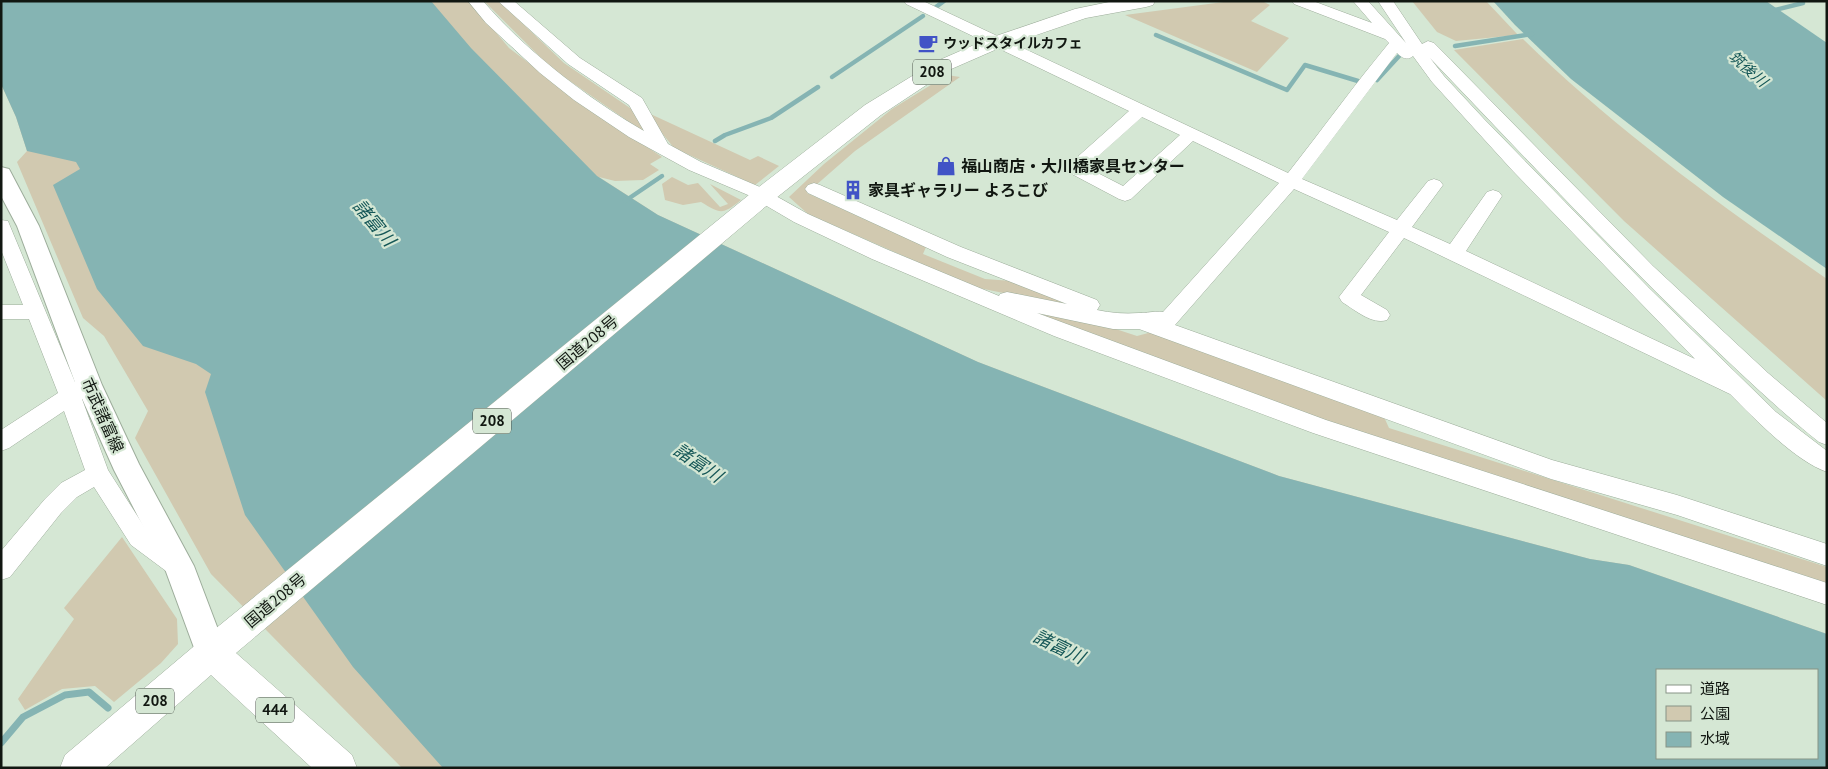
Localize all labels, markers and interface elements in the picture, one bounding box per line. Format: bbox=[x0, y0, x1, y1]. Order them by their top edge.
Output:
cafe icon: ウッドスタイルカフェ bbox=[917, 32, 939, 54]
place label: ウッドスタイルカフェ bbox=[943, 34, 1083, 52]
water label: 筑後川 bbox=[1725, 47, 1773, 92]
road number: 208 bbox=[913, 60, 951, 84]
shop icon: 福山商店・大川橋家具センター bbox=[935, 155, 957, 177]
place label: 福山商店・大川橋家具センター bbox=[961, 156, 1185, 176]
building icon: 家具ギャラリー よろこび bbox=[842, 179, 864, 201]
place label: 家具ギャラリー よろこび bbox=[868, 180, 1048, 200]
water label: 諸富川 bbox=[348, 195, 402, 252]
street label: 国道208号 bbox=[552, 311, 622, 373]
street label: 市武諸富線 bbox=[78, 374, 128, 456]
road number: 208 bbox=[473, 408, 511, 434]
water label: 諸富川 bbox=[669, 438, 729, 488]
street label: 国道208号 bbox=[240, 569, 310, 631]
water label: 諸富川 bbox=[1030, 624, 1090, 670]
legend bbox=[1656, 669, 1818, 759]
text: 道路 bbox=[1700, 679, 1730, 698]
road number: 208 bbox=[136, 688, 174, 714]
road number: 444 bbox=[256, 698, 294, 722]
text: 公園 bbox=[1700, 704, 1730, 723]
text: 水域 bbox=[1700, 729, 1730, 748]

